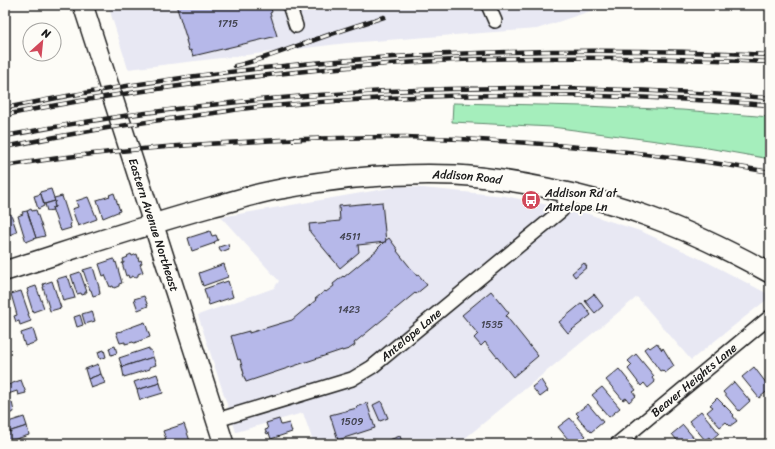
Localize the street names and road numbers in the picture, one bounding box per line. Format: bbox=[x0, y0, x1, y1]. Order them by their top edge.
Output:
street label: Eastern Avenue Northeast bbox=[122, 155, 185, 295]
street label: Addison Road bbox=[431, 164, 504, 191]
street label: Antelope Lane bbox=[374, 302, 447, 368]
street label: Beaver Heights Lane bbox=[646, 337, 742, 423]

